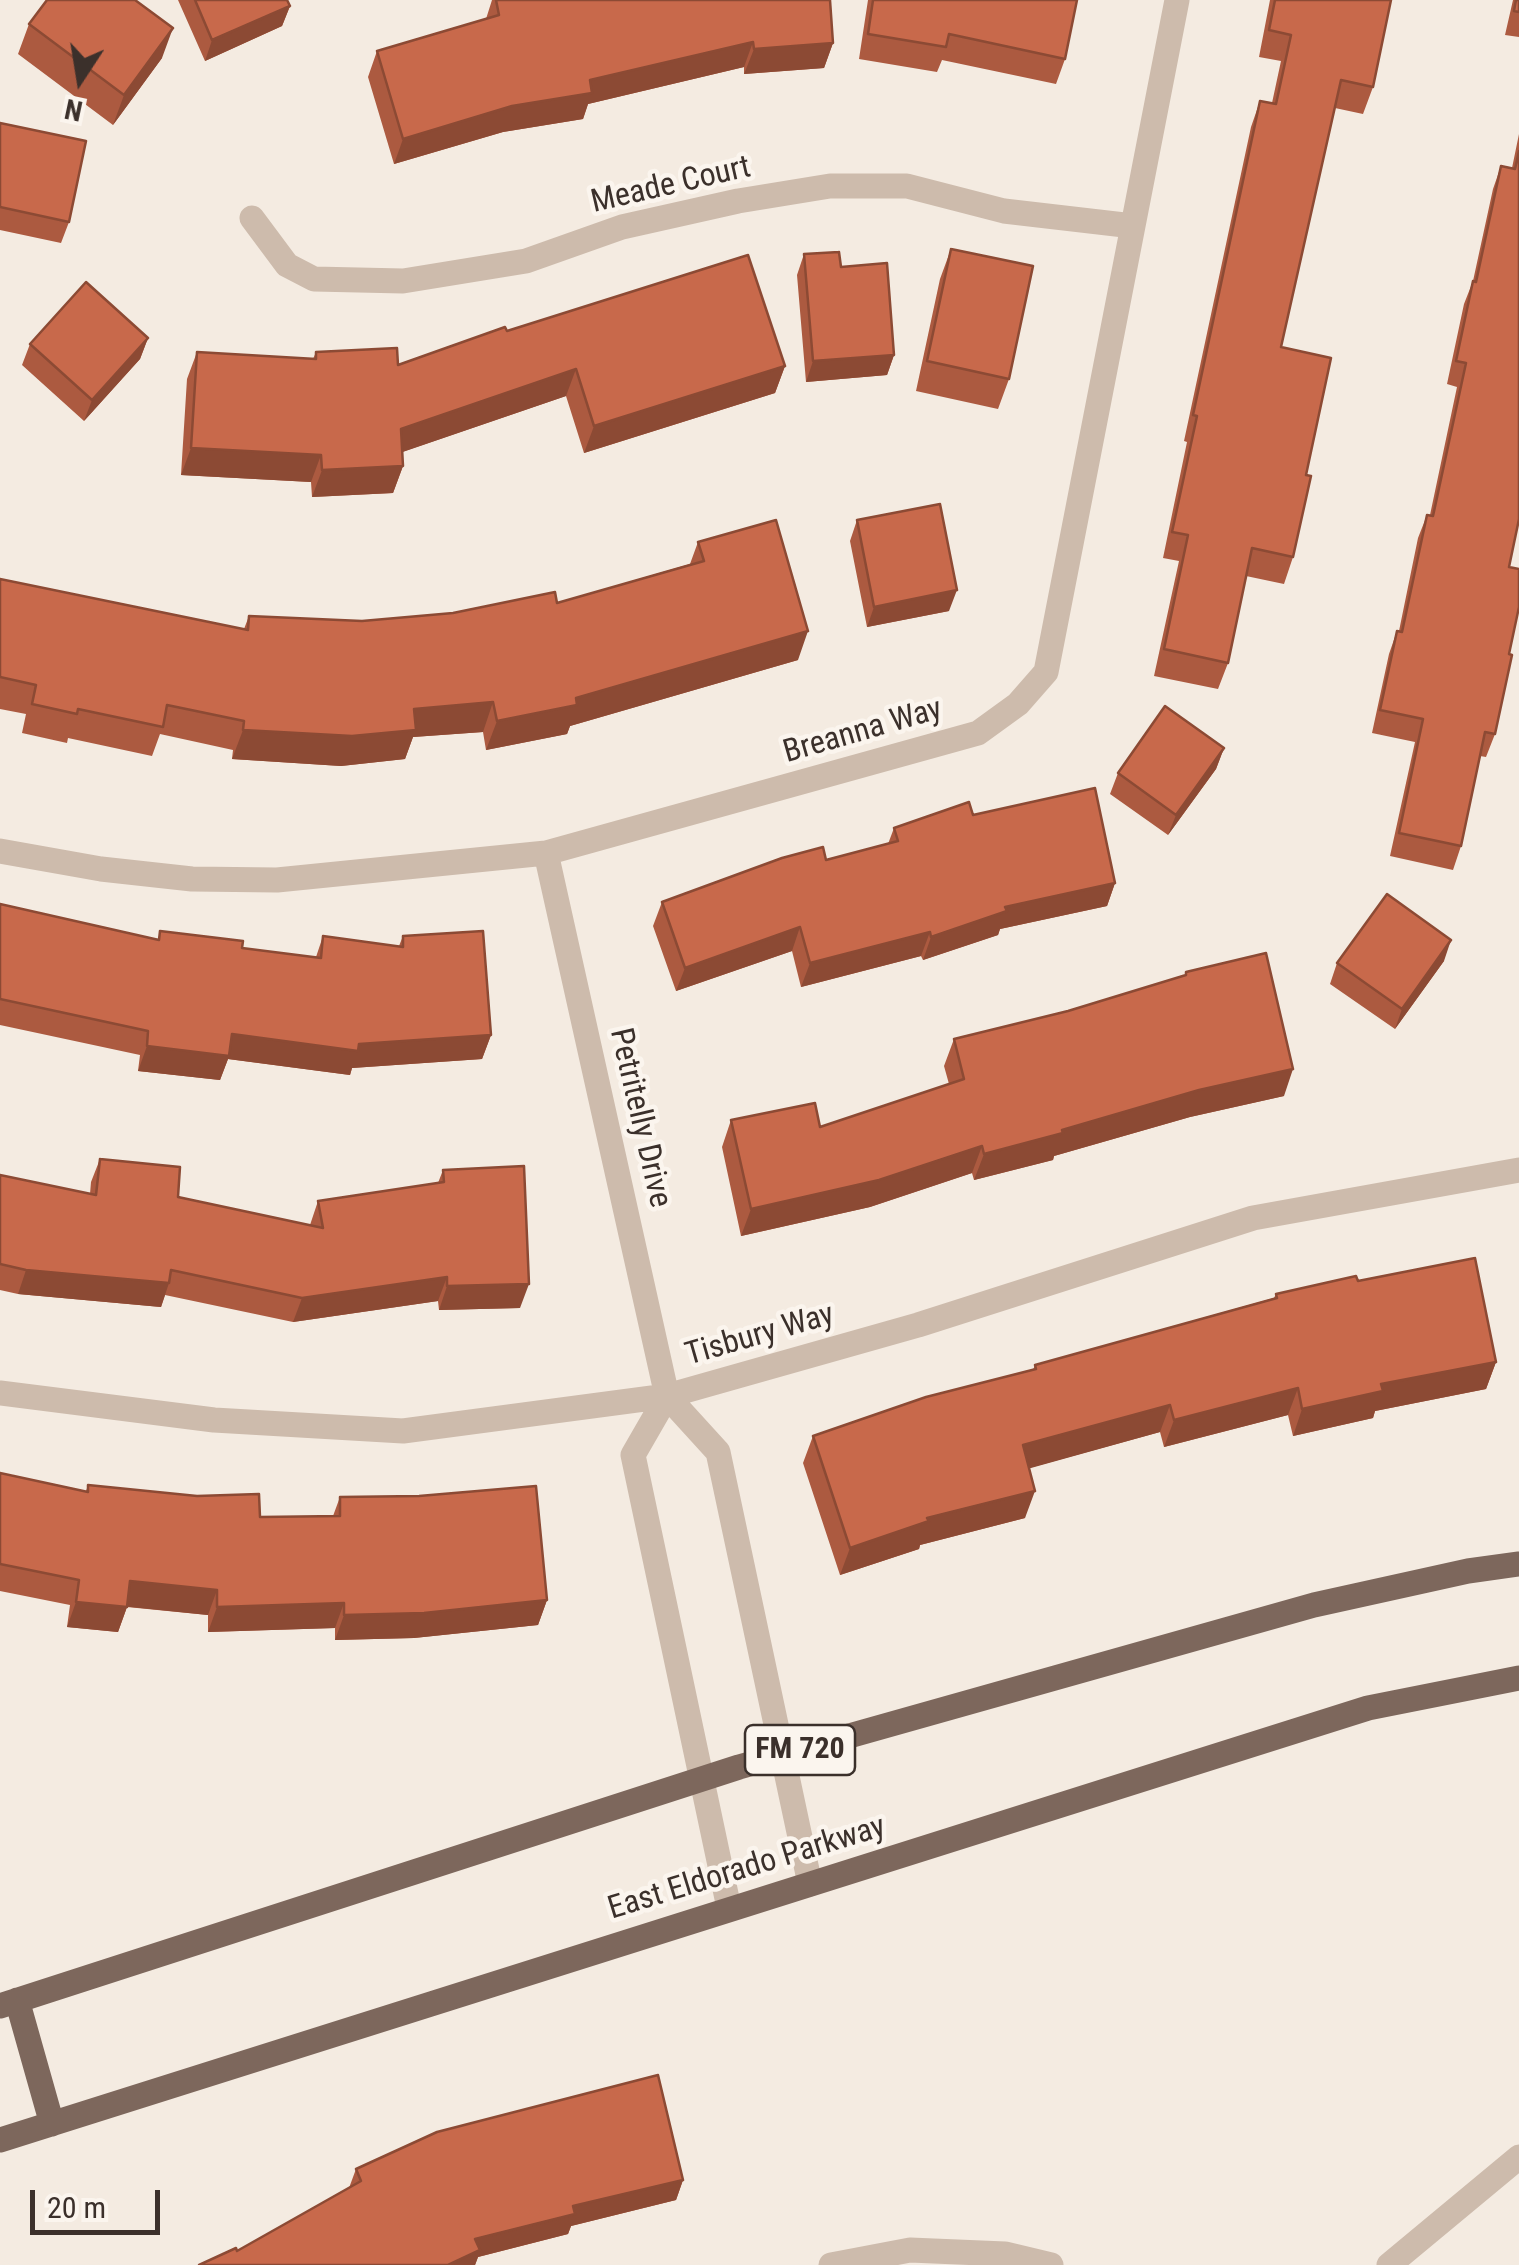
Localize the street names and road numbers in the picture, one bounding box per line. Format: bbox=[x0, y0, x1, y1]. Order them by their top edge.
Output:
street label: Meade Court bbox=[588, 149, 754, 223]
street label: Breanna Way bbox=[779, 691, 947, 773]
street label: Petritelly Drive bbox=[600, 1025, 678, 1211]
street label: Tisbury Way bbox=[681, 1296, 839, 1376]
road number: FM 720 bbox=[745, 1725, 855, 1775]
street label: East Eldorado Parkway bbox=[604, 1809, 890, 1929]

